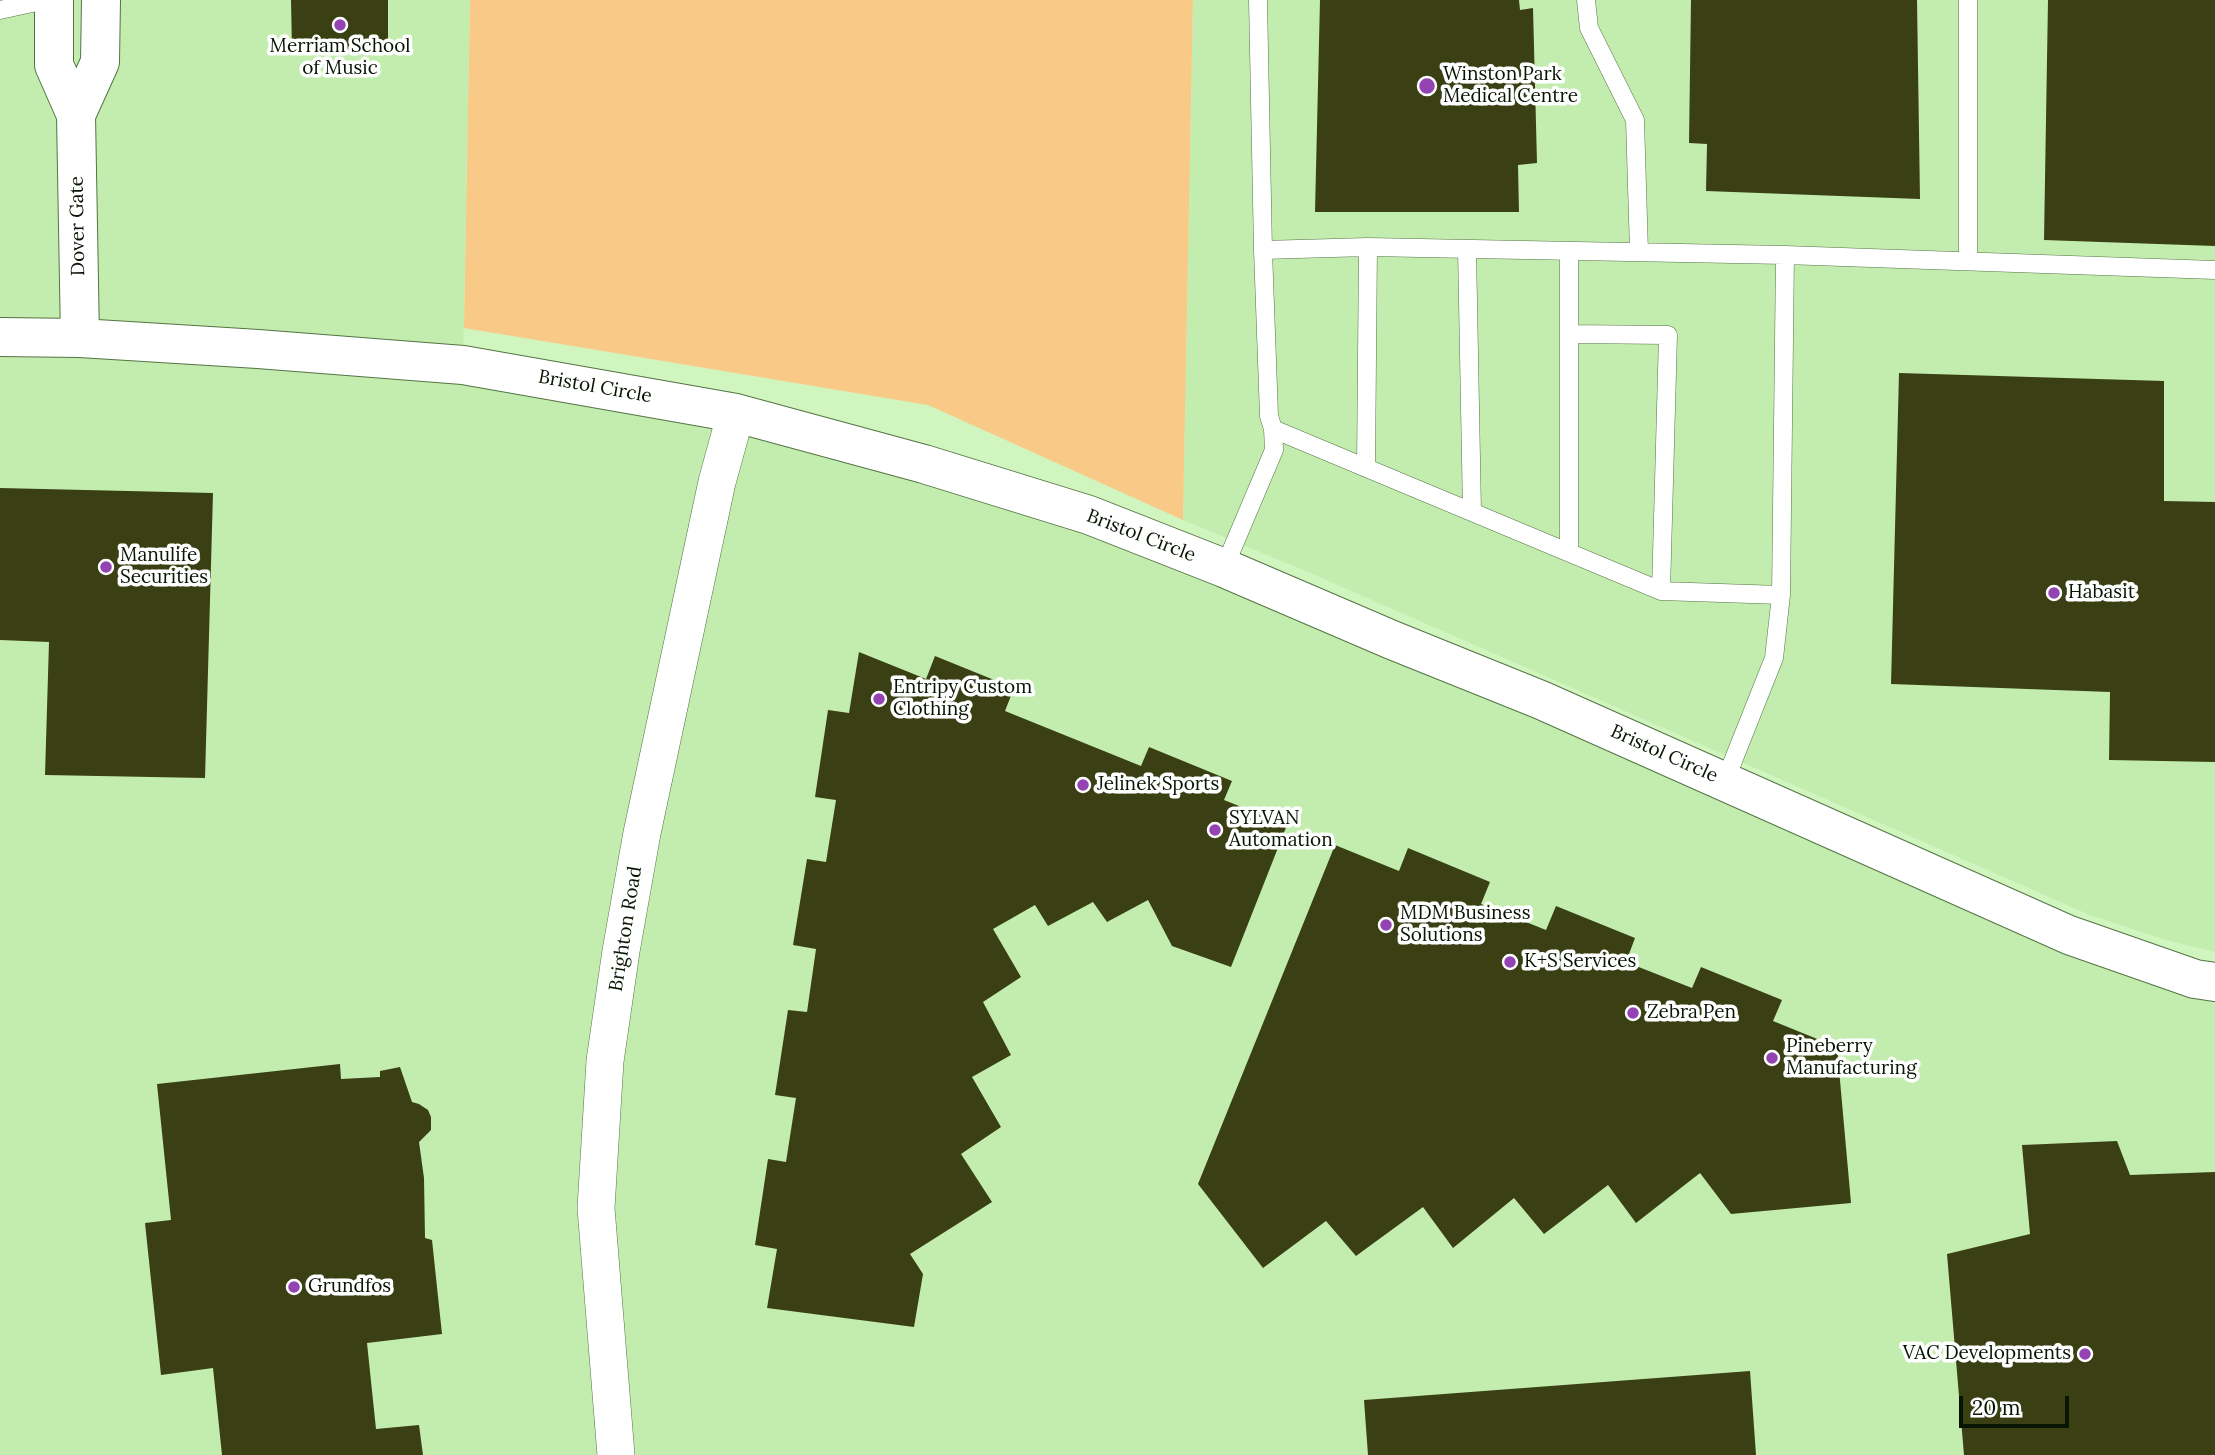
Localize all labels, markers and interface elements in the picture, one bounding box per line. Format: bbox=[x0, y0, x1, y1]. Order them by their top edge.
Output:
marker: Merriam School of Music bbox=[332, 17, 348, 33]
place label: Merriam School of Music bbox=[270, 36, 410, 80]
place label: Winston Park Medical Centre bbox=[1443, 64, 1578, 108]
marker: Winston Park Medical Centre bbox=[1417, 76, 1437, 96]
street label: Dover Gate bbox=[66, 176, 90, 276]
street label: Bristol Circle bbox=[536, 366, 654, 408]
street label: Bristol Circle bbox=[1083, 505, 1199, 567]
place label: Manulife Securities bbox=[120, 545, 208, 589]
marker: Manulife Securities bbox=[98, 559, 114, 575]
place label: Habasit bbox=[2068, 582, 2135, 604]
marker: Habasit bbox=[2046, 585, 2062, 601]
place label: Entripy Custom Clothing bbox=[893, 677, 1032, 721]
marker: Entripy Custom Clothing bbox=[871, 691, 887, 707]
street label: Bristol Circle bbox=[1607, 720, 1721, 788]
place label: Jelinek Sports bbox=[1097, 774, 1219, 796]
marker: Jelinek Sports bbox=[1075, 777, 1091, 793]
place label: SYLVAN Automation bbox=[1229, 808, 1333, 852]
marker: SYLVAN Automation bbox=[1207, 822, 1223, 838]
street label: Brighton Road bbox=[605, 865, 647, 993]
place label: MDM Business Solutions bbox=[1400, 903, 1530, 947]
marker: MDM Business Solutions bbox=[1378, 917, 1394, 933]
place label: K+S Services bbox=[1524, 951, 1636, 973]
marker: K+S Services bbox=[1502, 954, 1518, 970]
place label: Zebra Pen bbox=[1647, 1002, 1736, 1024]
marker: Zebra Pen bbox=[1625, 1005, 1641, 1021]
place label: Pineberry Manufacturing bbox=[1786, 1036, 1917, 1080]
marker: Pineberry Manufacturing bbox=[1764, 1050, 1780, 1066]
place label: Grundfos bbox=[308, 1276, 391, 1298]
marker: Grundfos bbox=[286, 1279, 302, 1295]
place label: VAC Developments bbox=[1903, 1343, 2071, 1365]
marker: VAC Developments bbox=[2077, 1346, 2093, 1362]
scale bar bbox=[1963, 1382, 2073, 1426]
text: 20 m bbox=[1972, 1394, 2021, 1421]

